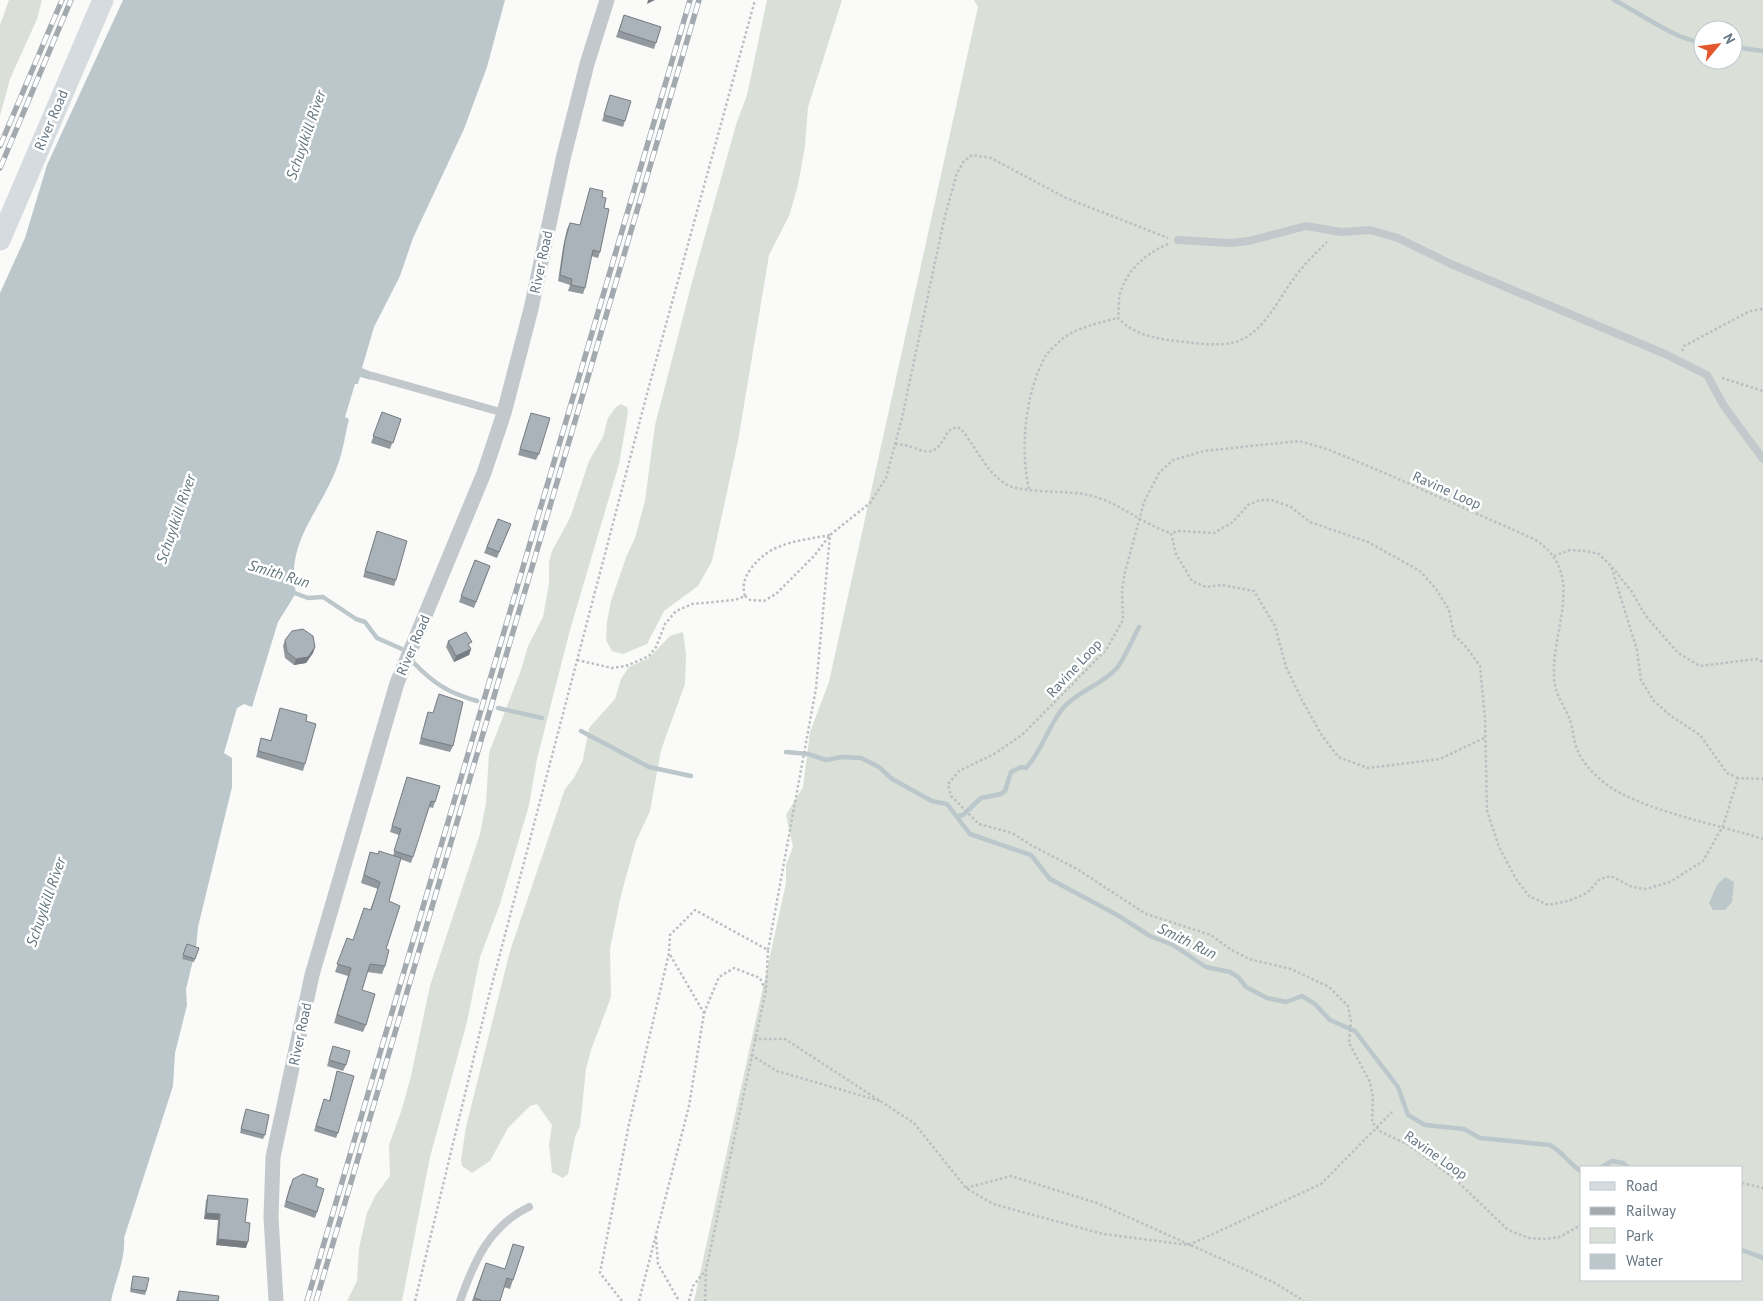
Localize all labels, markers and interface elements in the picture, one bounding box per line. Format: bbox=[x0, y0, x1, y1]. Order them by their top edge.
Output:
north arrow bbox=[1693, 20, 1743, 70]
text: N bbox=[1719, 30, 1739, 47]
street label: River Road bbox=[30, 87, 72, 153]
water label: Schuylkill River bbox=[281, 87, 330, 182]
street label: River Road bbox=[526, 229, 556, 295]
street label: Ravine Loop bbox=[1410, 467, 1484, 513]
water label: Schuylkill River bbox=[151, 471, 200, 566]
water label: Smith Run bbox=[246, 555, 312, 592]
street label: River Road bbox=[392, 612, 434, 678]
street label: Ravine Loop bbox=[1042, 635, 1106, 701]
water label: Schuylkill River bbox=[21, 854, 70, 949]
water label: Smith Run bbox=[1155, 918, 1220, 963]
street label: River Road bbox=[285, 1001, 315, 1067]
street label: Ravine Loop bbox=[1401, 1127, 1471, 1183]
legend bbox=[1580, 1166, 1743, 1281]
text: Road bbox=[1626, 1176, 1658, 1195]
text: Railway bbox=[1626, 1201, 1676, 1220]
text: Park bbox=[1626, 1226, 1654, 1245]
text: Water bbox=[1626, 1251, 1663, 1270]

